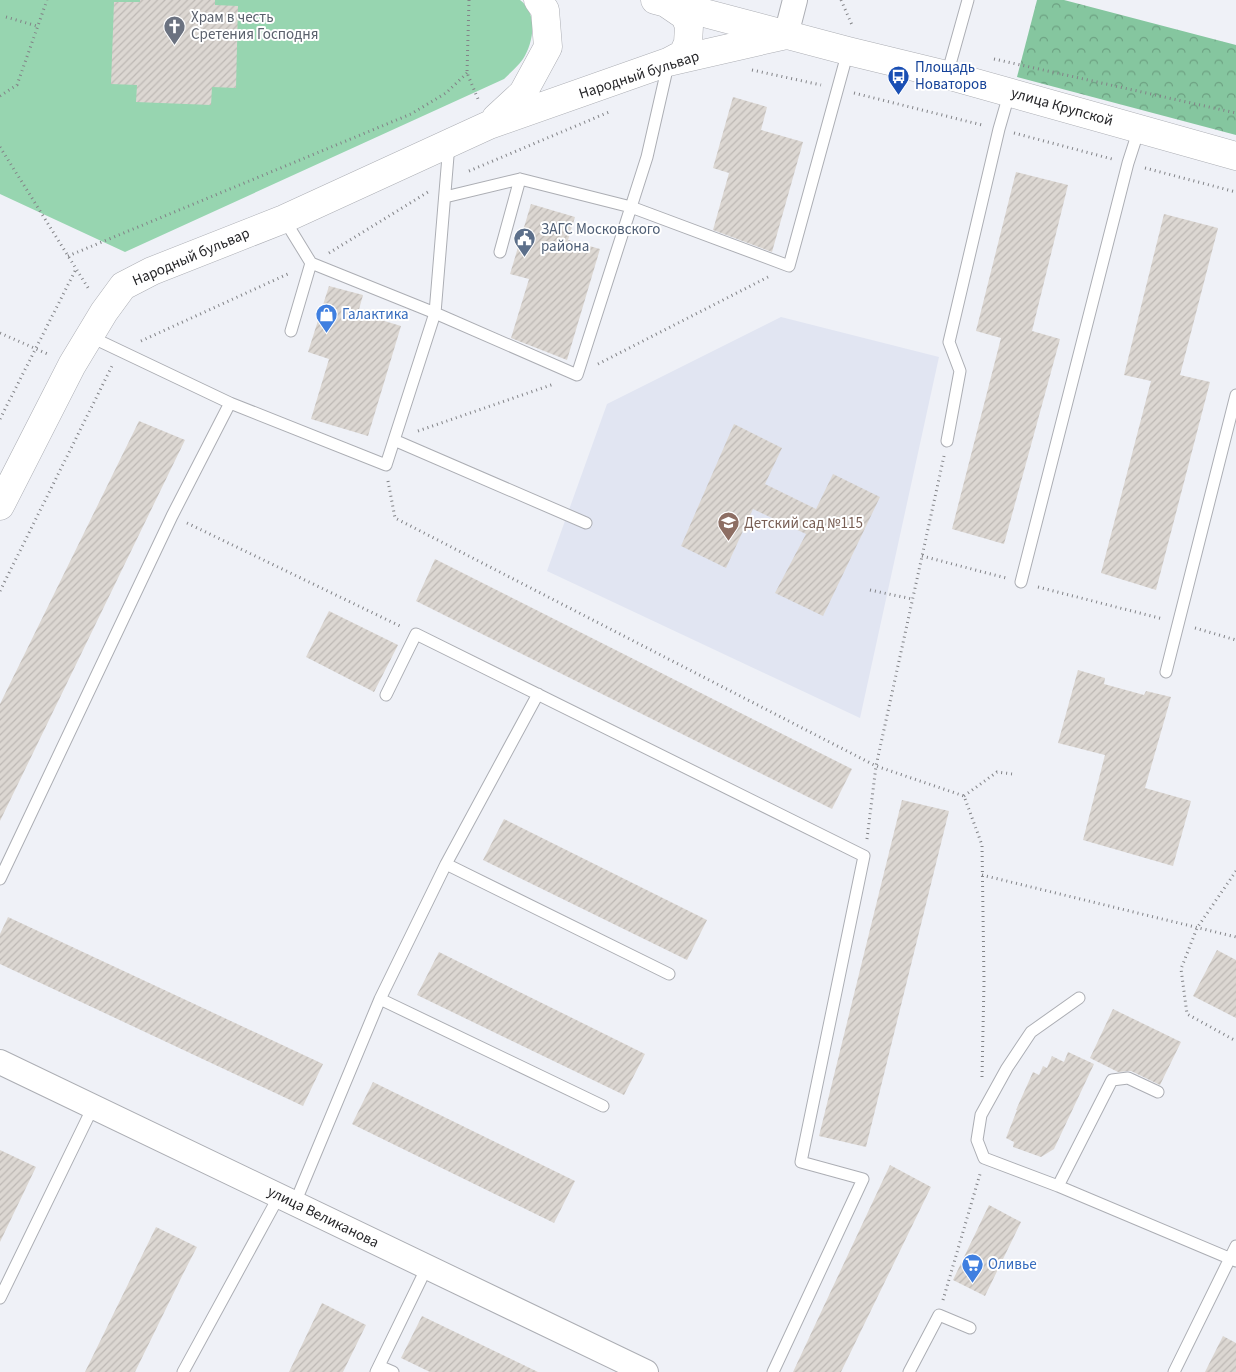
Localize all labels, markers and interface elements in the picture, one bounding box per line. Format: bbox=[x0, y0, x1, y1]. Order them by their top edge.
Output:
place label: Храм в честь Сретения Господня bbox=[191, 7, 318, 45]
church icon: Храм в честь Сретения Господня bbox=[163, 14, 187, 45]
street label: Народный бульвар bbox=[576, 46, 702, 104]
place label: Площадь Новаторов bbox=[915, 57, 987, 95]
bus stop icon: Площадь Новаторов bbox=[887, 64, 911, 95]
street label: улица Крупской bbox=[1009, 82, 1115, 132]
place label: ЗАГС Московского района bbox=[541, 219, 660, 257]
street label: Народный бульвар bbox=[129, 223, 253, 291]
public building icon: ЗАГС Московского района bbox=[513, 226, 537, 257]
shop icon: Галактика bbox=[314, 302, 338, 333]
place label: Галактика bbox=[342, 304, 409, 325]
school or university icon: Детский сад №115 bbox=[716, 511, 740, 542]
place label: Детский сад №115 bbox=[744, 513, 863, 534]
street label: улица Великанова bbox=[264, 1181, 382, 1253]
supermarket icon: Оливье bbox=[960, 1252, 984, 1283]
place label: Оливье bbox=[988, 1254, 1037, 1275]

